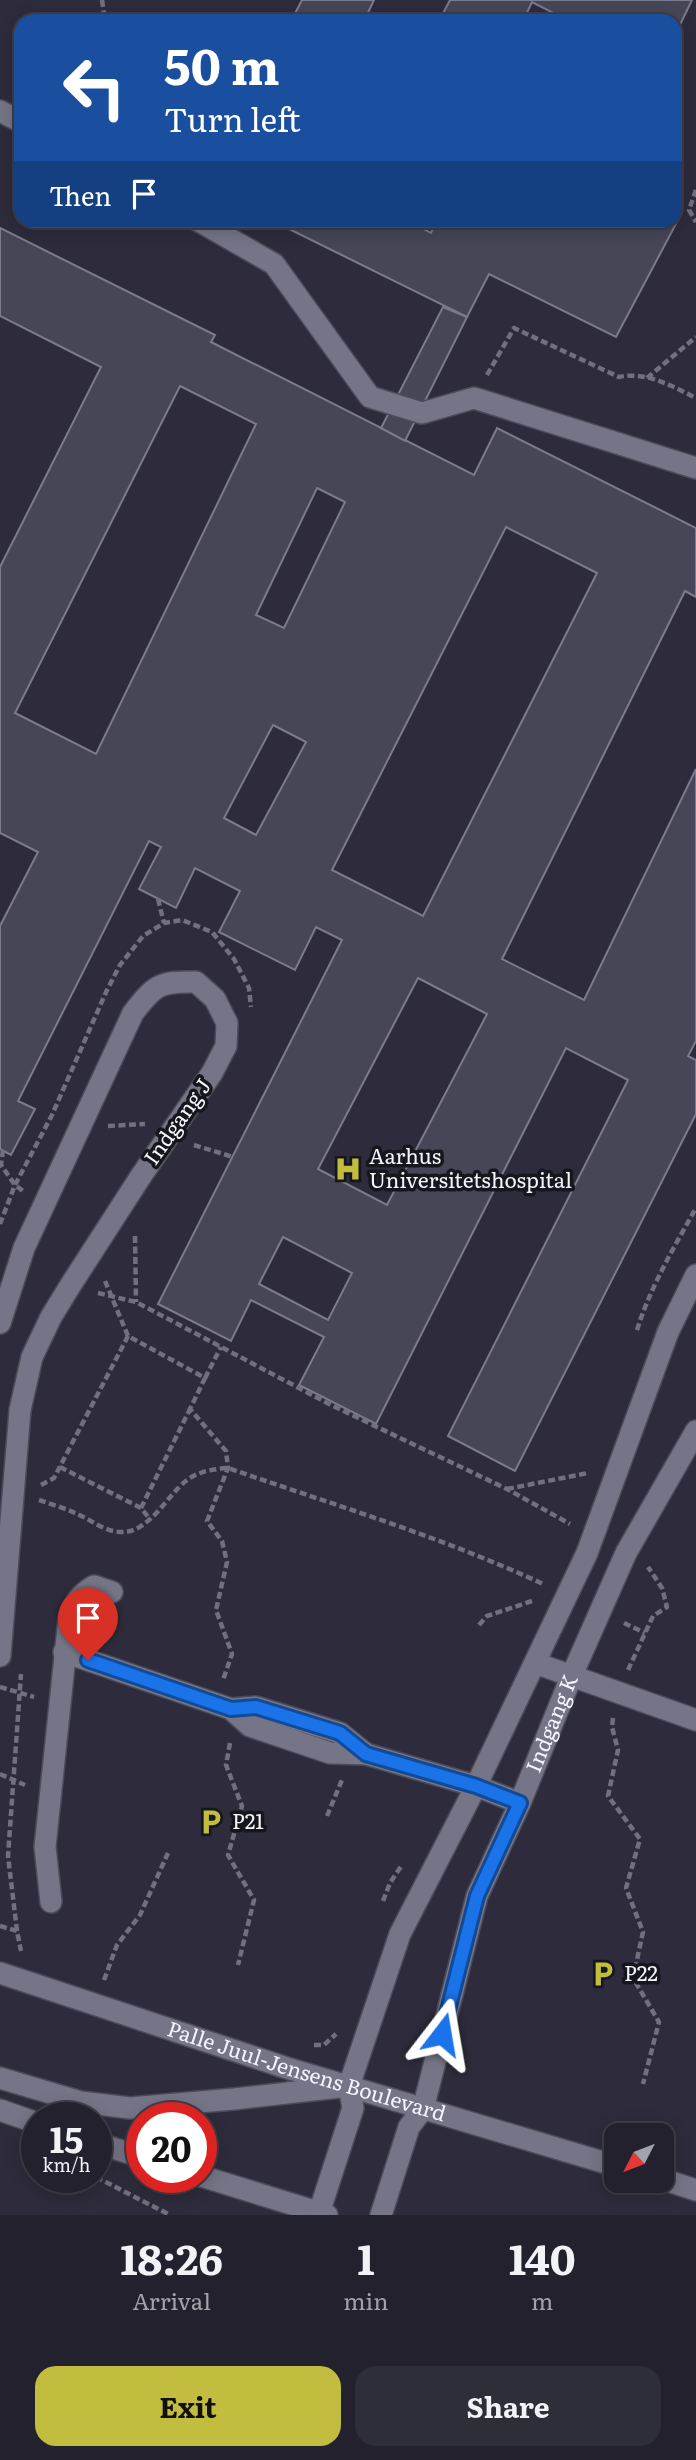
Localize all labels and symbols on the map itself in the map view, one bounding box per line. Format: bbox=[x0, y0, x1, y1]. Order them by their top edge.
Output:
street label: Indgang J bbox=[135, 1071, 217, 1170]
place label: Aarhus Universitetshospital bbox=[369, 1139, 572, 1194]
hospital icon: Aarhus Universitetshospital bbox=[333, 1154, 363, 1184]
pin bbox=[58, 1588, 118, 1660]
street label: Indgang K bbox=[516, 1669, 584, 1776]
place label: P21 bbox=[232, 1804, 264, 1835]
parking icon: P21 bbox=[196, 1807, 226, 1837]
place label: P22 bbox=[624, 1956, 658, 1987]
parking icon: P22 bbox=[588, 1959, 618, 1989]
position arrow bbox=[405, 1997, 479, 2071]
street label: Palle Juul-Jensens Boulevard bbox=[164, 2011, 450, 2128]
speed limit sign: 20 bbox=[126, 2102, 217, 2193]
north arrow bbox=[604, 2123, 674, 2193]

